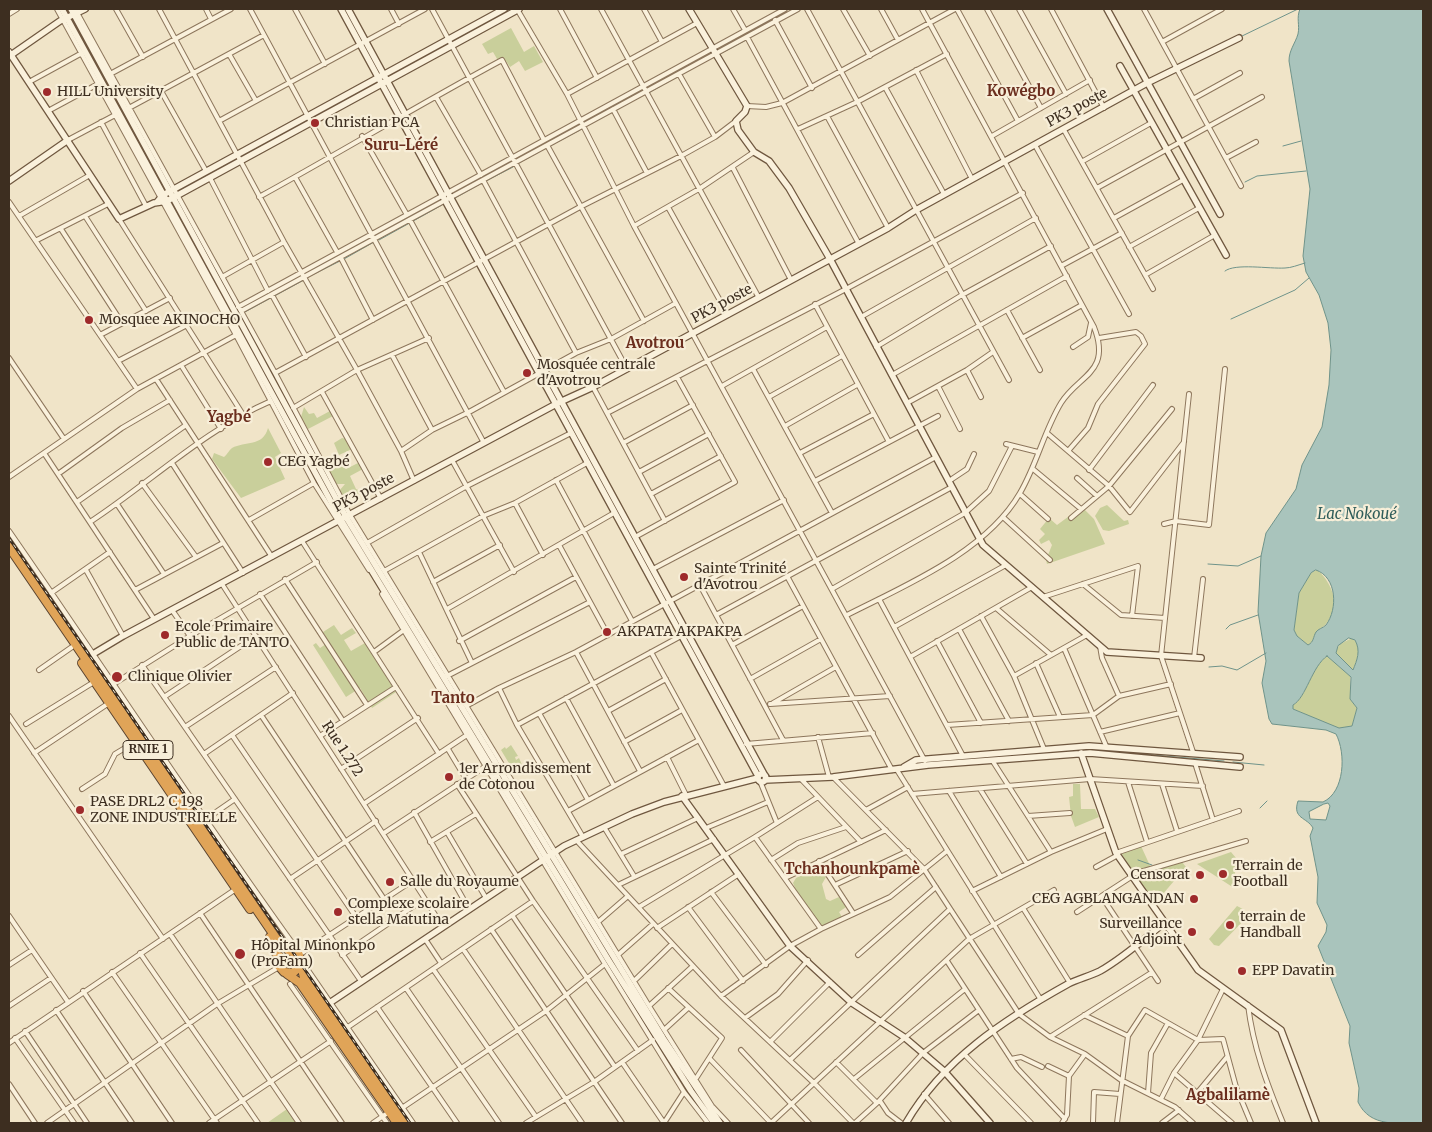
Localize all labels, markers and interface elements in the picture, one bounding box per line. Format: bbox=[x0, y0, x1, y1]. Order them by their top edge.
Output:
district label: Kowégbo bbox=[987, 83, 1055, 101]
place label: HILL University bbox=[57, 84, 164, 100]
street label: PK3 poste bbox=[1044, 85, 1110, 131]
marker: HILL University bbox=[41, 86, 53, 98]
place label: Christian PCA bbox=[325, 115, 419, 131]
marker: Christian PCA bbox=[309, 117, 321, 129]
district label: Suru-Léré bbox=[364, 137, 438, 155]
street label: PK3 poste bbox=[689, 281, 755, 327]
place label: Mosquee AKINOCHO bbox=[99, 312, 240, 328]
marker: Mosquee AKINOCHO bbox=[83, 314, 95, 326]
district label: Avotrou bbox=[626, 335, 684, 353]
place label: Mosquée centrale d'Avotrou bbox=[537, 357, 655, 390]
marker: Mosquée centrale d'Avotrou bbox=[521, 367, 533, 379]
district label: Yagbé bbox=[207, 409, 251, 427]
place label: CEG Yagbé bbox=[278, 454, 350, 470]
marker: CEG Yagbé bbox=[262, 456, 274, 468]
street label: PK3 poste bbox=[331, 470, 397, 516]
water label: Lac Nokoué bbox=[1317, 506, 1397, 524]
place label: Sainte Trinité d'Avotrou bbox=[694, 561, 786, 594]
marker: Sainte Trinité d'Avotrou bbox=[678, 571, 690, 583]
place label: Ecole Primaire Public de TANTO bbox=[175, 619, 289, 652]
place label: AKPATA AKPAKPA bbox=[617, 624, 742, 640]
marker: AKPATA AKPAKPA bbox=[601, 626, 613, 638]
marker: Ecole Primaire Public de TANTO bbox=[159, 629, 171, 641]
place label: Clinique Olivier bbox=[128, 669, 232, 685]
marker: Clinique Olivier bbox=[110, 670, 124, 684]
district label: Tanto bbox=[431, 690, 475, 708]
street label: Rue 1.272 bbox=[318, 718, 366, 780]
road number: RNIE 1 bbox=[123, 740, 173, 760]
place label: 1er Arrondissement de Cotonou bbox=[459, 761, 591, 794]
marker: 1er Arrondissement de Cotonou bbox=[443, 771, 455, 783]
place label: PASE DRL2 C 198 ZONE INDUSTRIELLE bbox=[90, 794, 237, 826]
marker: PASE DRL2 C 198 ZONE INDUSTRIELLE bbox=[74, 804, 86, 816]
place label: Terrain de Football bbox=[1233, 858, 1303, 890]
district label: Tchanhounkpamè bbox=[784, 861, 920, 879]
place label: Censorat bbox=[1130, 867, 1190, 883]
marker: Terrain de Football bbox=[1217, 868, 1229, 880]
marker: Censorat bbox=[1194, 869, 1206, 881]
place label: Salle du Royaume bbox=[400, 874, 519, 890]
marker: Salle du Royaume bbox=[384, 876, 396, 888]
place label: CEG AGBLANGANDAN bbox=[1032, 891, 1184, 907]
marker: CEG AGBLANGANDAN bbox=[1188, 893, 1200, 905]
place label: Complexe scolaire stella Matutina bbox=[348, 896, 469, 929]
marker: Complexe scolaire stella Matutina bbox=[332, 906, 344, 918]
place label: terrain de Handball bbox=[1240, 909, 1306, 942]
place label: Surveillance Adjoint bbox=[1099, 916, 1182, 949]
marker: terrain de Handball bbox=[1224, 919, 1236, 931]
marker: Surveillance Adjoint bbox=[1186, 926, 1198, 938]
place label: Hôpital Minonkpo (ProFam) bbox=[251, 938, 375, 970]
marker: Hôpital Minonkpo (ProFam) bbox=[233, 947, 247, 961]
place label: EPP Davatin bbox=[1252, 963, 1334, 979]
marker: EPP Davatin bbox=[1236, 965, 1248, 977]
district label: Agbalilamè bbox=[1186, 1087, 1270, 1105]

